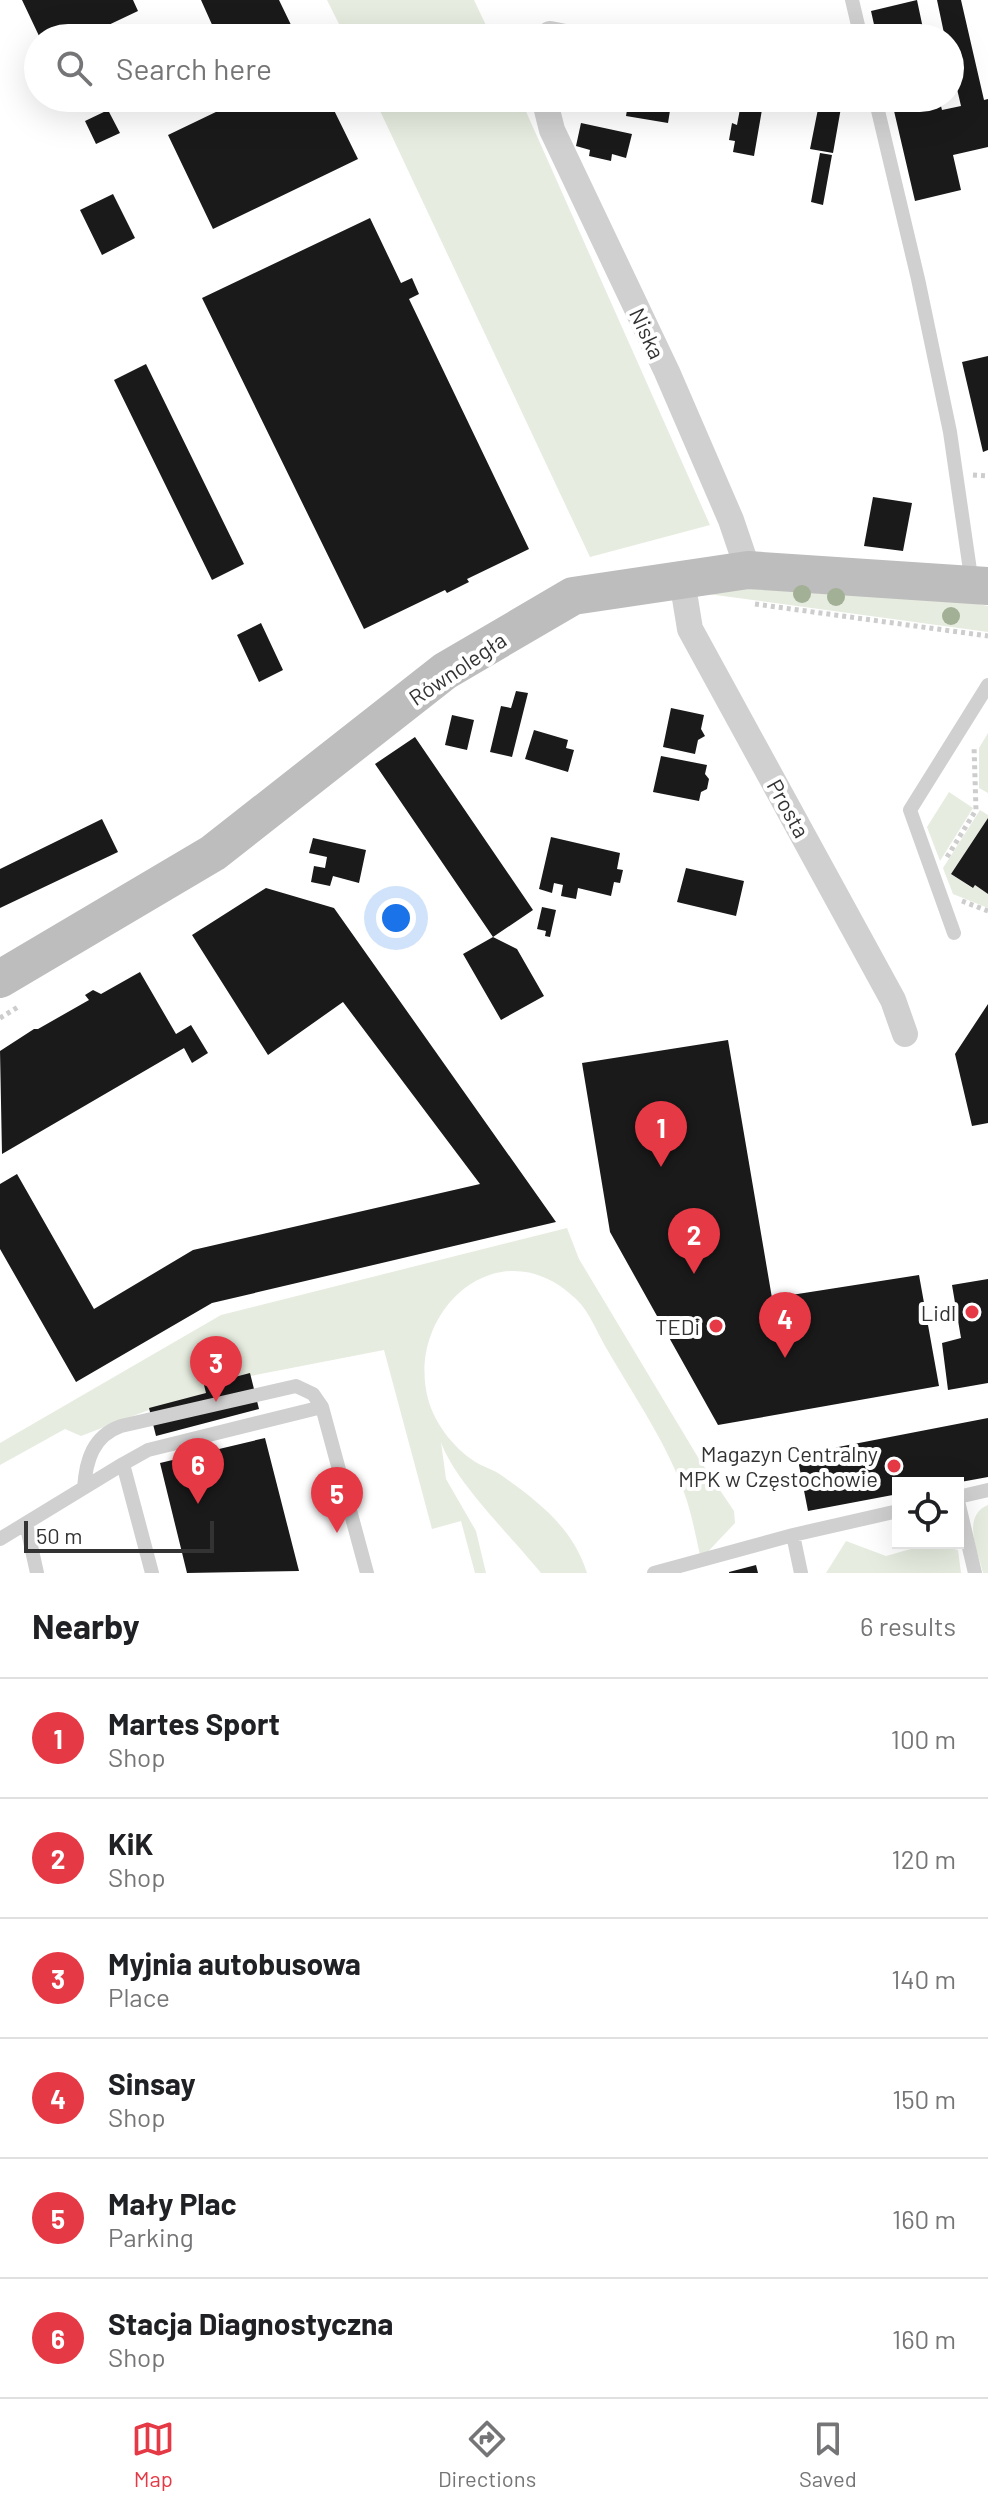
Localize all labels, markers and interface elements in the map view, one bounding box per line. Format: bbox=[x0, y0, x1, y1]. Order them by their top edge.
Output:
search box bbox=[24, 24, 964, 112]
icon: search bbox=[52, 46, 96, 90]
text: Search here bbox=[116, 50, 272, 86]
street label: Niska bbox=[625, 303, 671, 363]
street label: Równoległa bbox=[403, 626, 511, 710]
street label: Prosta bbox=[762, 774, 816, 842]
your location bbox=[376, 898, 416, 938]
pin: 1 bbox=[635, 1101, 687, 1167]
pin: 2 bbox=[668, 1208, 720, 1274]
pin: 4 bbox=[759, 1292, 811, 1358]
place label: Lidl bbox=[921, 1299, 956, 1325]
marker: Lidl bbox=[963, 1303, 981, 1321]
place label: TEDi bbox=[655, 1313, 700, 1339]
marker: TEDi bbox=[707, 1317, 725, 1335]
pin: 3 bbox=[190, 1336, 242, 1402]
pin: 6 bbox=[172, 1438, 224, 1504]
place label: Magazyn Centralny MPK w Częstochowie bbox=[678, 1440, 878, 1491]
marker: Magazyn Centralny MPK w Częstochowie bbox=[885, 1457, 903, 1475]
pin: 5 bbox=[311, 1467, 363, 1533]
map controls bbox=[892, 1477, 964, 1549]
button: locate bbox=[892, 1477, 964, 1549]
scale bar bbox=[24, 1517, 214, 1553]
text: 50 m bbox=[36, 1522, 82, 1548]
text: Nearby bbox=[32, 1605, 140, 1646]
text: 6 results bbox=[860, 1610, 956, 1641]
text: Martes Sport bbox=[108, 1705, 280, 1741]
text: 1 bbox=[53, 1723, 63, 1754]
text: 100 m bbox=[891, 1723, 956, 1754]
text: Shop bbox=[108, 1741, 166, 1772]
text: KiK bbox=[108, 1825, 153, 1861]
text: 2 bbox=[51, 1843, 65, 1874]
text: 120 m bbox=[892, 1843, 956, 1874]
text: Shop bbox=[108, 1861, 166, 1892]
text: Myjnia autobusowa bbox=[108, 1945, 361, 1981]
text: 3 bbox=[51, 1963, 65, 1994]
text: 140 m bbox=[891, 1963, 956, 1994]
text: Place bbox=[108, 1981, 170, 2012]
text: Sinsay bbox=[108, 2065, 196, 2101]
text: 4 bbox=[50, 2083, 66, 2114]
text: 150 m bbox=[892, 2083, 956, 2114]
text: Shop bbox=[108, 2101, 166, 2132]
text: Mały Plac bbox=[108, 2185, 237, 2221]
text: 5 bbox=[51, 2203, 65, 2234]
text: 160 m bbox=[892, 2203, 956, 2234]
text: Parking bbox=[108, 2221, 194, 2252]
text: Stacja Diagnostyczna bbox=[108, 2305, 393, 2341]
text: 6 bbox=[51, 2323, 65, 2354]
text: 160 m bbox=[892, 2323, 956, 2354]
text: Shop bbox=[108, 2341, 166, 2372]
tab: Map bbox=[131, 2417, 175, 2491]
tab: Directions bbox=[438, 2417, 536, 2491]
tab: Saved bbox=[799, 2417, 857, 2491]

